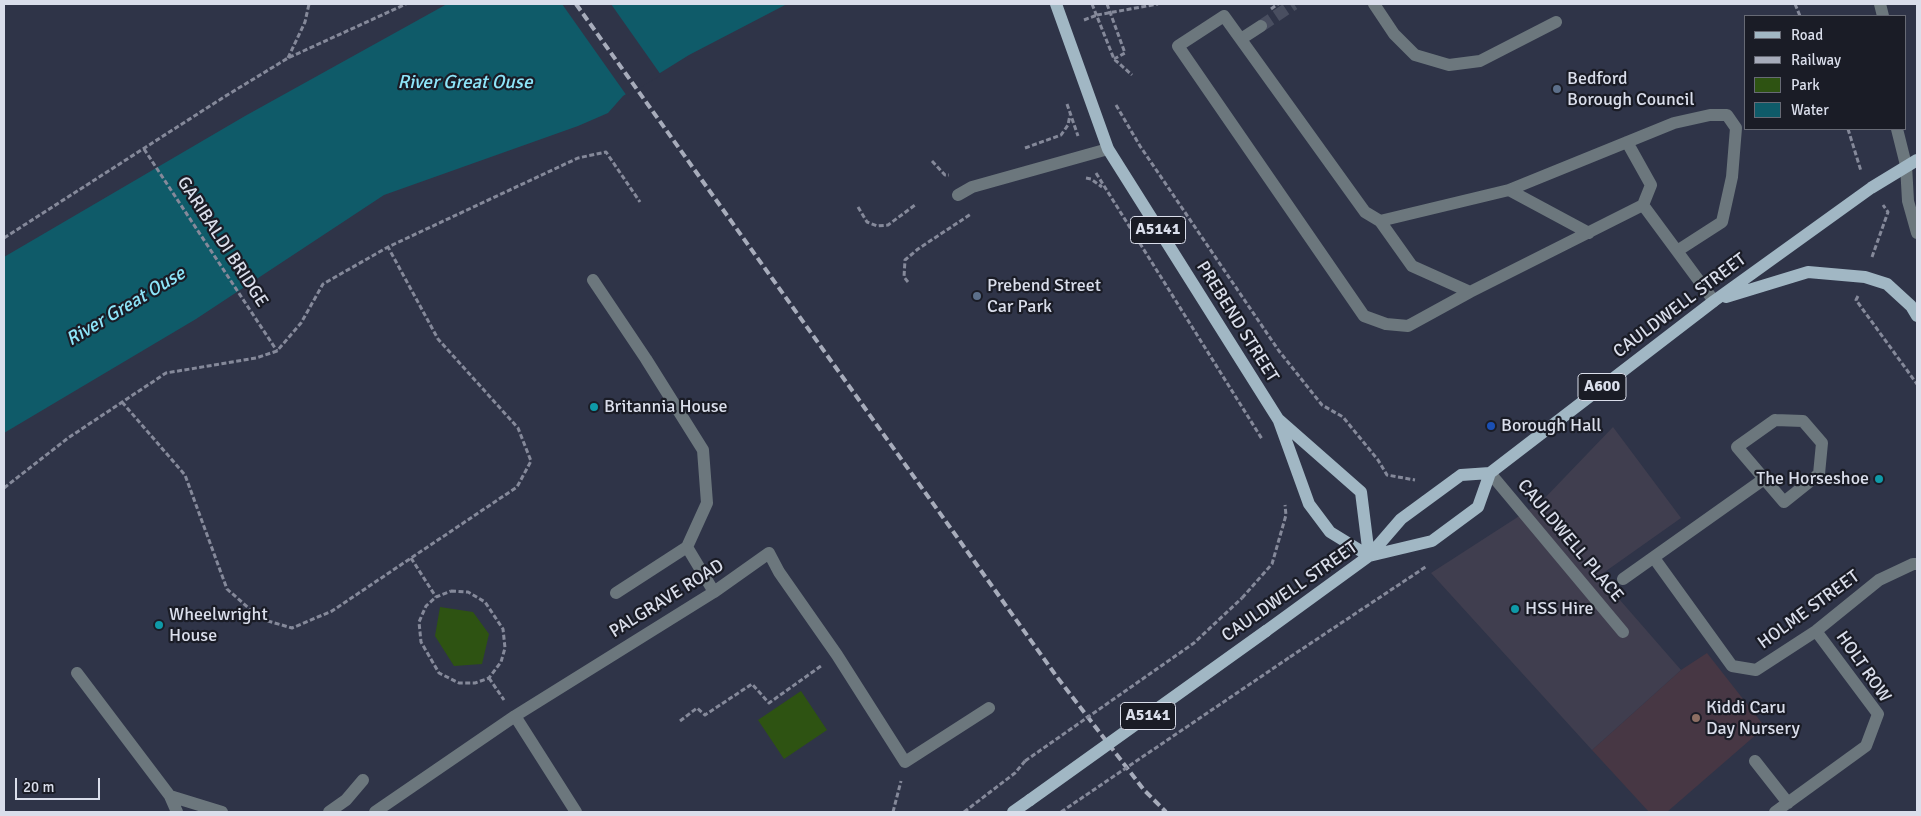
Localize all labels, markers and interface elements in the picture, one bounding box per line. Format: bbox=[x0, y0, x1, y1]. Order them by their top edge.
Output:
legend bbox=[1744, 15, 1906, 130]
text: Road bbox=[1791, 26, 1823, 44]
text: Railway bbox=[1791, 51, 1841, 69]
place label: Bedford Borough Council bbox=[1567, 68, 1695, 110]
water label: River Great Ouse bbox=[398, 72, 532, 94]
text: Park bbox=[1791, 76, 1820, 94]
marker: Bedford Borough Council bbox=[1551, 83, 1563, 95]
text: Water bbox=[1791, 101, 1829, 119]
street label: GARIBALDI BRIDGE bbox=[172, 173, 272, 311]
road number: A5141 bbox=[1130, 216, 1186, 244]
street label: CAULDWELL STREET bbox=[1609, 249, 1751, 363]
street label: PREBEND STREET bbox=[1191, 258, 1283, 386]
water label: River Great Ouse bbox=[62, 263, 190, 351]
place label: Prebend Street Car Park bbox=[987, 275, 1101, 318]
marker: Prebend Street Car Park bbox=[971, 290, 983, 302]
road number: A600 bbox=[1578, 374, 1626, 401]
place label: Britannia House bbox=[604, 396, 728, 418]
marker: Britannia House bbox=[588, 401, 600, 413]
place label: Borough Hall bbox=[1501, 415, 1602, 437]
marker: Borough Hall bbox=[1485, 420, 1497, 432]
place label: The Horseshoe bbox=[1756, 468, 1869, 490]
marker: The Horseshoe bbox=[1873, 473, 1885, 485]
street label: CAULDWELL PLACE bbox=[1512, 475, 1628, 607]
street label: CAULDWELL STREET bbox=[1218, 537, 1362, 647]
street label: PALGRAVE ROAD bbox=[606, 555, 728, 643]
street label: HOLME STREET bbox=[1754, 566, 1864, 654]
place label: HSS Hire bbox=[1525, 598, 1593, 620]
marker: HSS Hire bbox=[1509, 603, 1521, 615]
place label: Wheelwright House bbox=[169, 604, 268, 646]
marker: Wheelwright House bbox=[153, 619, 165, 631]
street label: HOLT ROW bbox=[1831, 627, 1895, 707]
place label: Kiddi Caru Day Nursery bbox=[1706, 697, 1800, 740]
road number: A5141 bbox=[1120, 702, 1176, 729]
marker: Kiddi Caru Day Nursery bbox=[1690, 712, 1702, 724]
scale bar bbox=[18, 768, 102, 800]
text: 20 m bbox=[23, 778, 54, 796]

